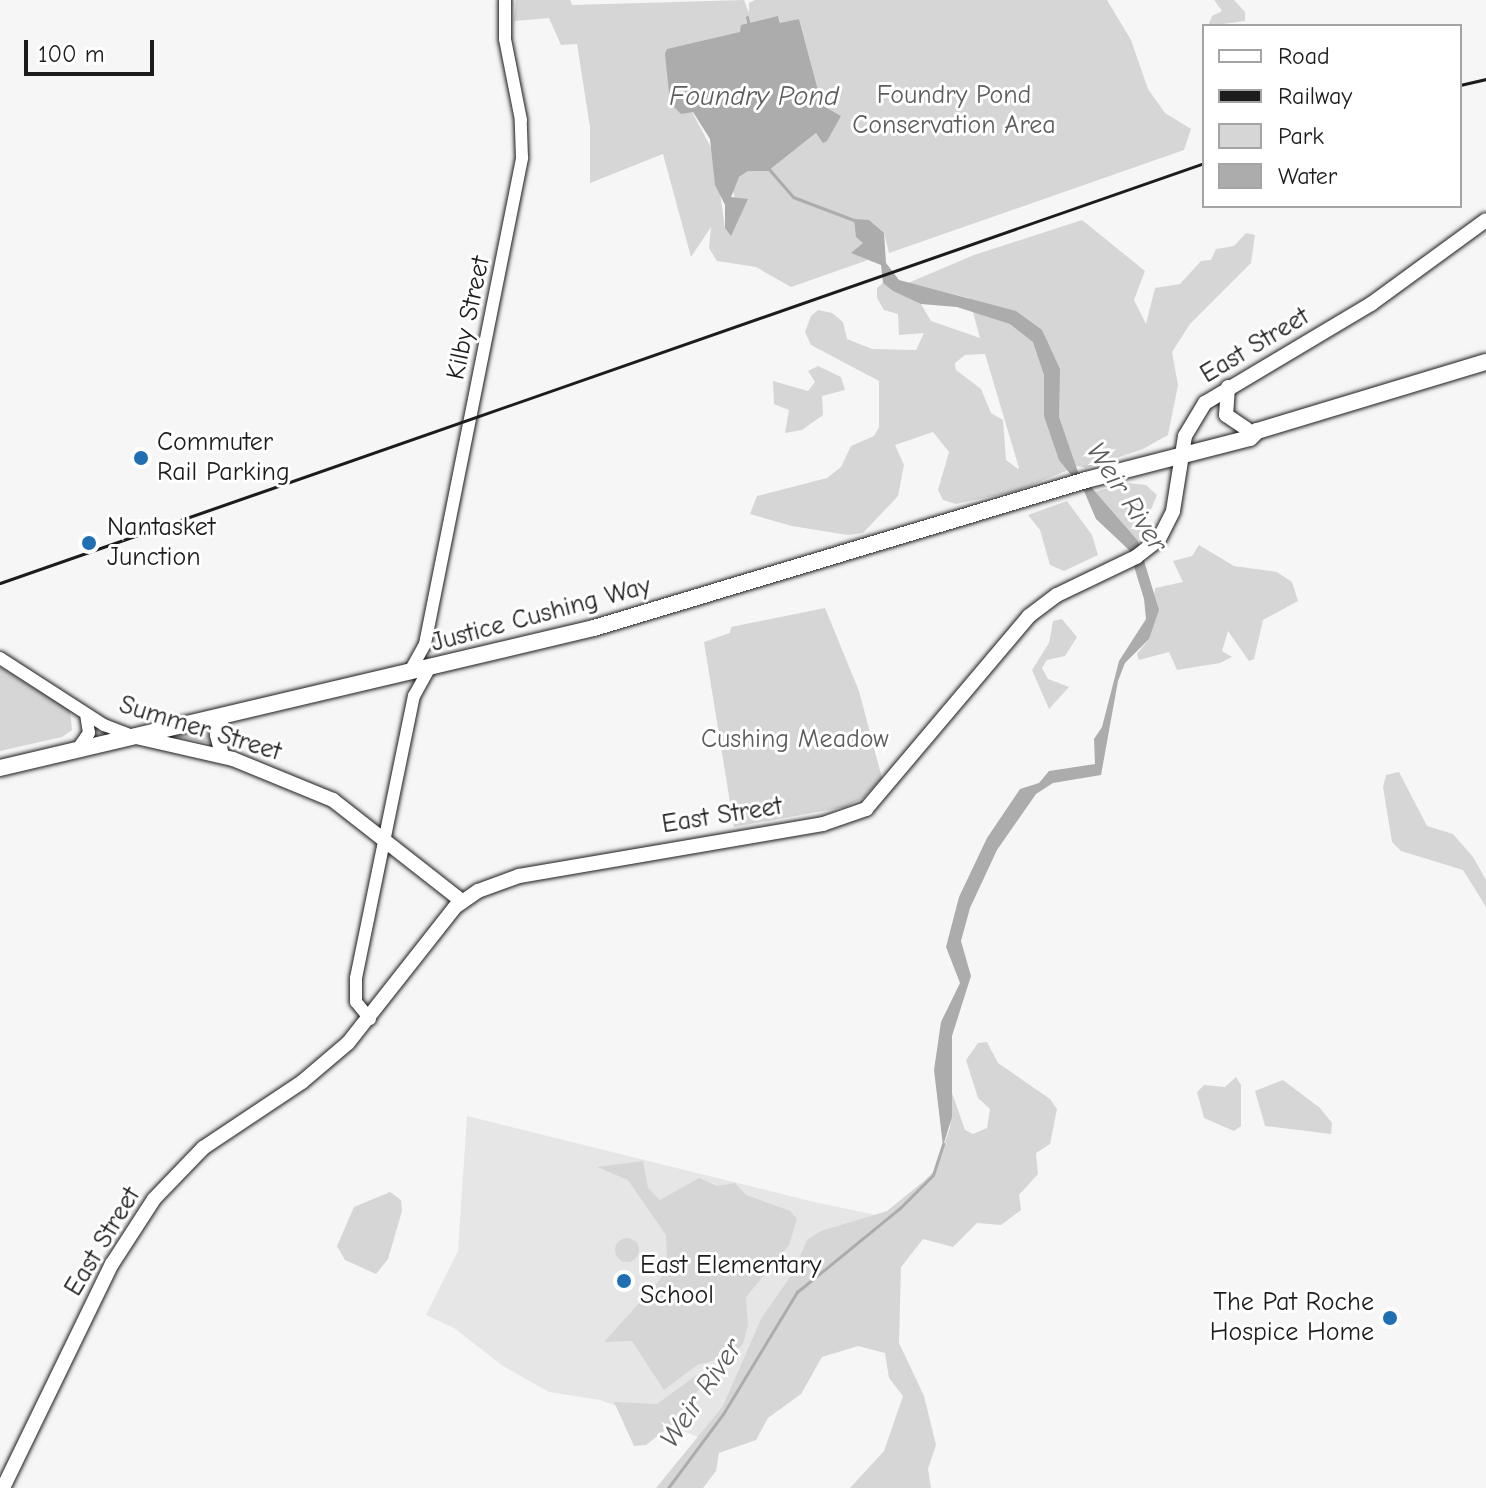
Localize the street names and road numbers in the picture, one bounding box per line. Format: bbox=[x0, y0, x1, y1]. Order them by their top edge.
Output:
street label: Kilby Street bbox=[441, 253, 497, 383]
street label: East Street bbox=[1195, 301, 1315, 391]
street label: Justice Cushing Way bbox=[428, 571, 654, 659]
street label: Summer Street bbox=[115, 690, 285, 768]
street label: East Street bbox=[660, 791, 784, 841]
street label: East Street bbox=[58, 1182, 148, 1302]

